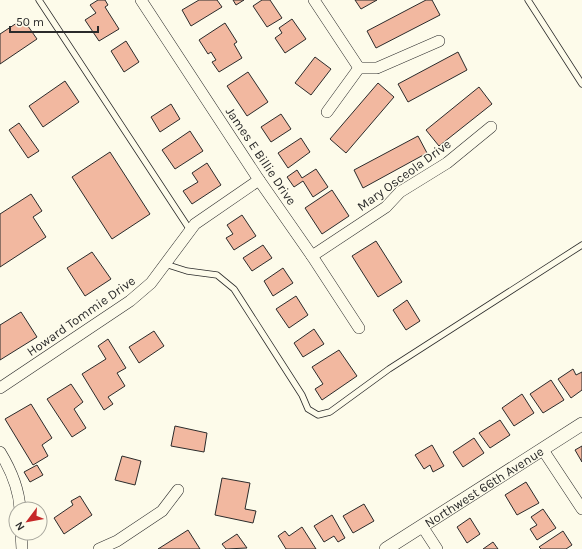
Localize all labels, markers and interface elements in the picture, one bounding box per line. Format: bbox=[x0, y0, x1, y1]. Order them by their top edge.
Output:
scale bar bbox=[10, 8, 98, 34]
text: 50 m bbox=[16, 15, 44, 29]
street label: James E Billie Drive bbox=[223, 104, 299, 208]
street label: Mary Osceola Drive bbox=[354, 136, 454, 214]
street label: Howard Tommie Drive bbox=[24, 273, 138, 359]
street label: Northwest 66th Avenue bbox=[422, 443, 546, 530]
north arrow bbox=[8, 501, 48, 541]
text: N bbox=[12, 519, 28, 533]

